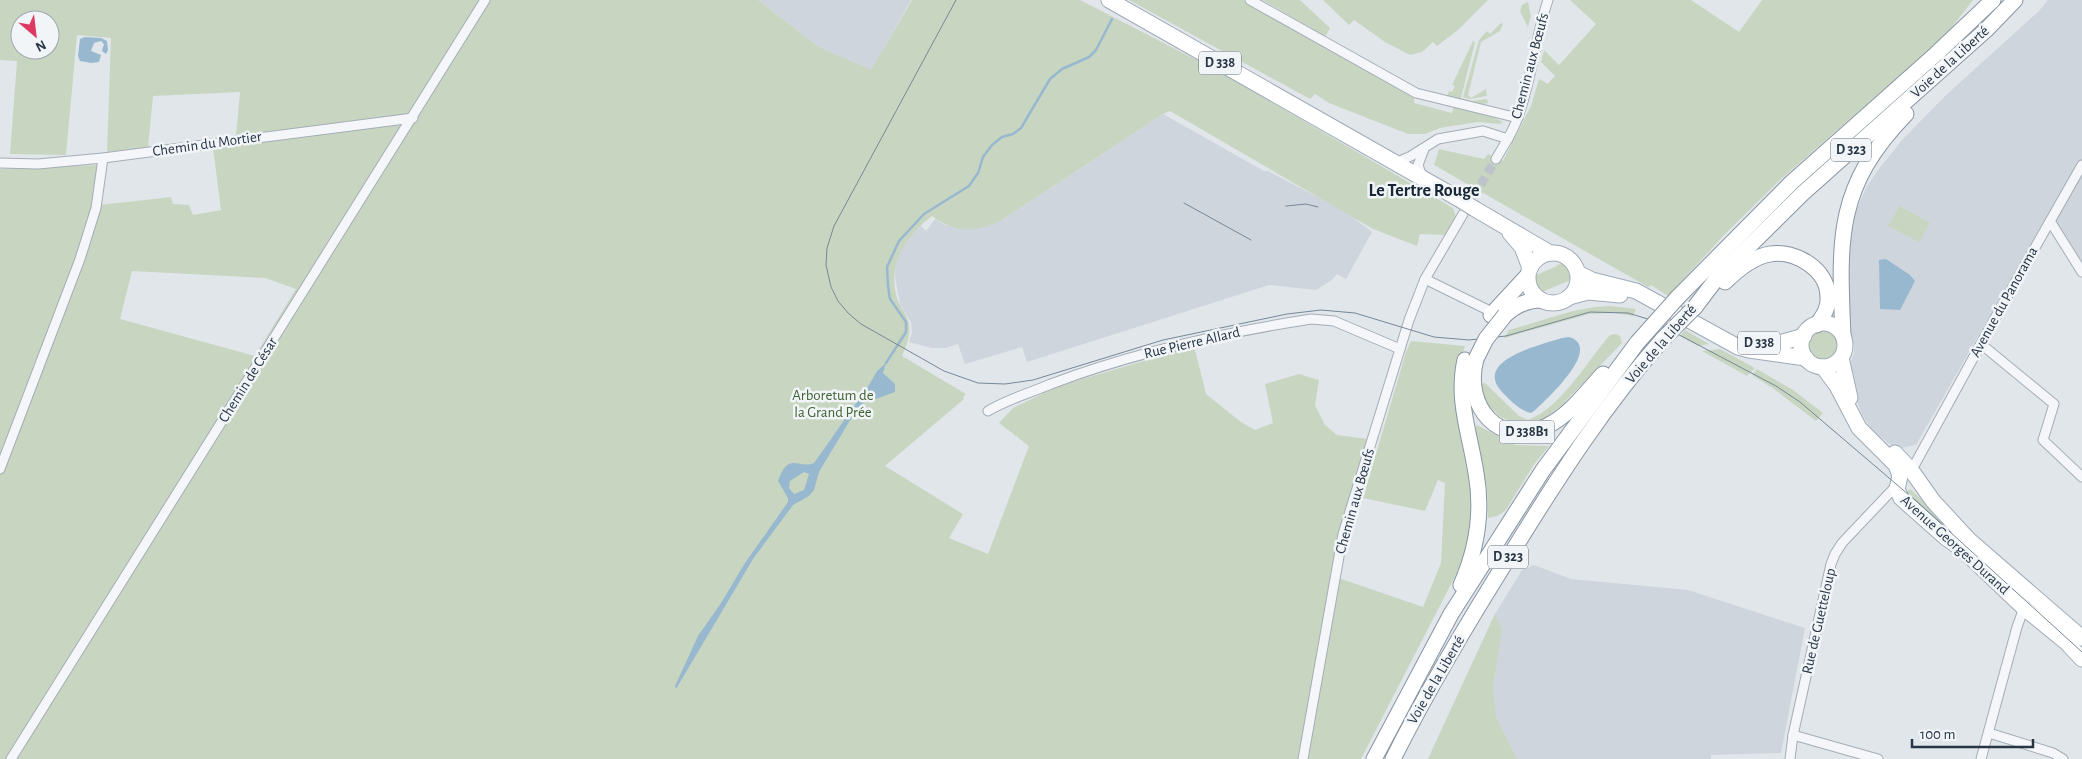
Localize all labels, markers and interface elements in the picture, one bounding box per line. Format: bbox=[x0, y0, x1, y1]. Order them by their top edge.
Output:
north arrow bbox=[10, 10, 60, 60]
street label: Chemin aux Bœufs bbox=[1509, 11, 1551, 121]
street label: Voie de la Liberté bbox=[1908, 23, 1992, 101]
text: N bbox=[33, 37, 48, 54]
road number: D 338 bbox=[1199, 52, 1241, 74]
street label: Chemin du Mortier bbox=[151, 129, 263, 159]
road number: D 323 bbox=[1831, 138, 1871, 162]
district label: Le Tertre Rouge bbox=[1369, 182, 1479, 200]
street label: Avenue du Panorama bbox=[1967, 244, 2041, 360]
street label: Voie de la Liberté bbox=[1623, 302, 1699, 386]
street label: Rue Pierre Allard bbox=[1143, 325, 1242, 361]
road number: D 338 bbox=[1738, 332, 1780, 354]
street label: Chemin de César bbox=[216, 335, 280, 425]
park label: Arboretum de la Grand Prée bbox=[792, 388, 874, 420]
road number: D 338B1 bbox=[1500, 421, 1554, 444]
street label: Chemin aux Bœufs bbox=[1333, 447, 1377, 555]
street label: Avenue Georges Durand bbox=[1898, 492, 2012, 598]
road number: D 323 bbox=[1488, 546, 1528, 568]
street label: Rue de Guetteloup bbox=[1800, 567, 1838, 675]
street label: Voie de la Liberté bbox=[1405, 633, 1467, 727]
scale bar bbox=[1912, 716, 2033, 748]
text: 100 m bbox=[1920, 727, 1955, 742]

